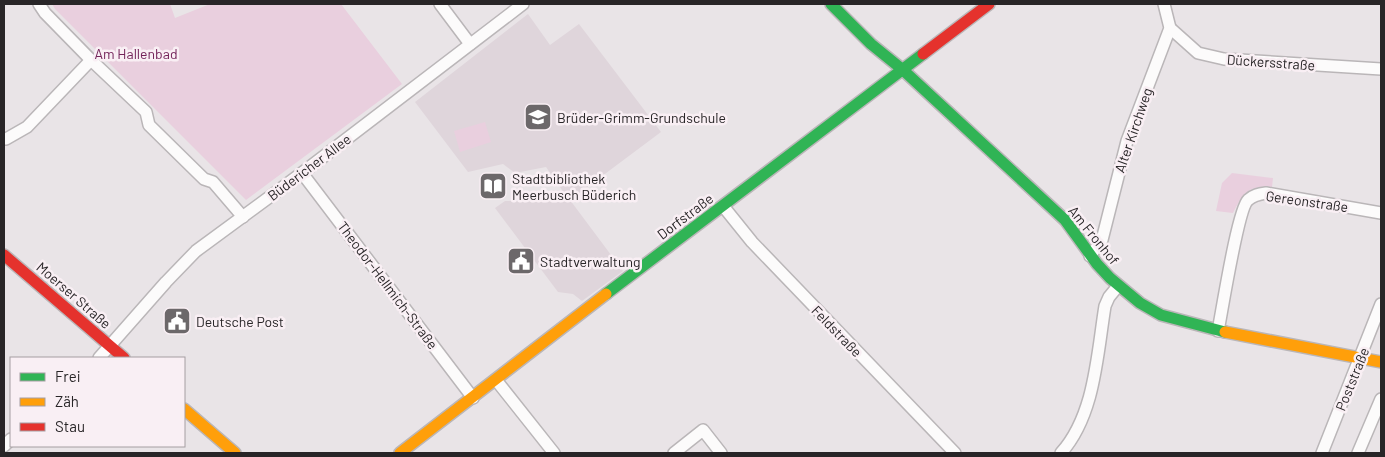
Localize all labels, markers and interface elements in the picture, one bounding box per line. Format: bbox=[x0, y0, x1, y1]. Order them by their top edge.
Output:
park label: Am Hallenbad bbox=[94, 45, 178, 62]
street label: Dückersstraße bbox=[1226, 50, 1316, 74]
street label: Alter Kirchweg bbox=[1111, 85, 1155, 175]
school or university icon: Brüder-Grimm-Grundschule bbox=[523, 102, 553, 132]
place label: Brüder-Grimm-Grundschule bbox=[557, 109, 726, 126]
street label: Büdericher Allee bbox=[264, 130, 354, 204]
place label: Stadtbibliothek Meerbusch Büderich bbox=[512, 170, 636, 203]
library icon: Stadtbibliothek Meerbusch Büderich bbox=[478, 171, 508, 201]
street label: Gereonstraße bbox=[1265, 187, 1349, 215]
street label: Dorfstraße bbox=[654, 189, 716, 243]
street label: Am Fronhof bbox=[1065, 202, 1123, 268]
street label: Theodor-Hellmich-Straße bbox=[334, 218, 442, 352]
public building icon: Stadtverwaltung bbox=[506, 246, 536, 276]
place label: Stadtverwaltung bbox=[540, 253, 640, 270]
street label: Moerser Straße bbox=[33, 258, 115, 332]
street label: Feldstraße bbox=[808, 302, 866, 360]
public building icon: Deutsche Post bbox=[162, 306, 192, 336]
place label: Deutsche Post bbox=[196, 313, 284, 330]
street label: Poststraße bbox=[1332, 345, 1372, 413]
legend bbox=[10, 357, 185, 447]
text: Frei bbox=[55, 367, 81, 385]
text: Zäh bbox=[55, 392, 79, 410]
text: Stau bbox=[55, 417, 85, 435]

